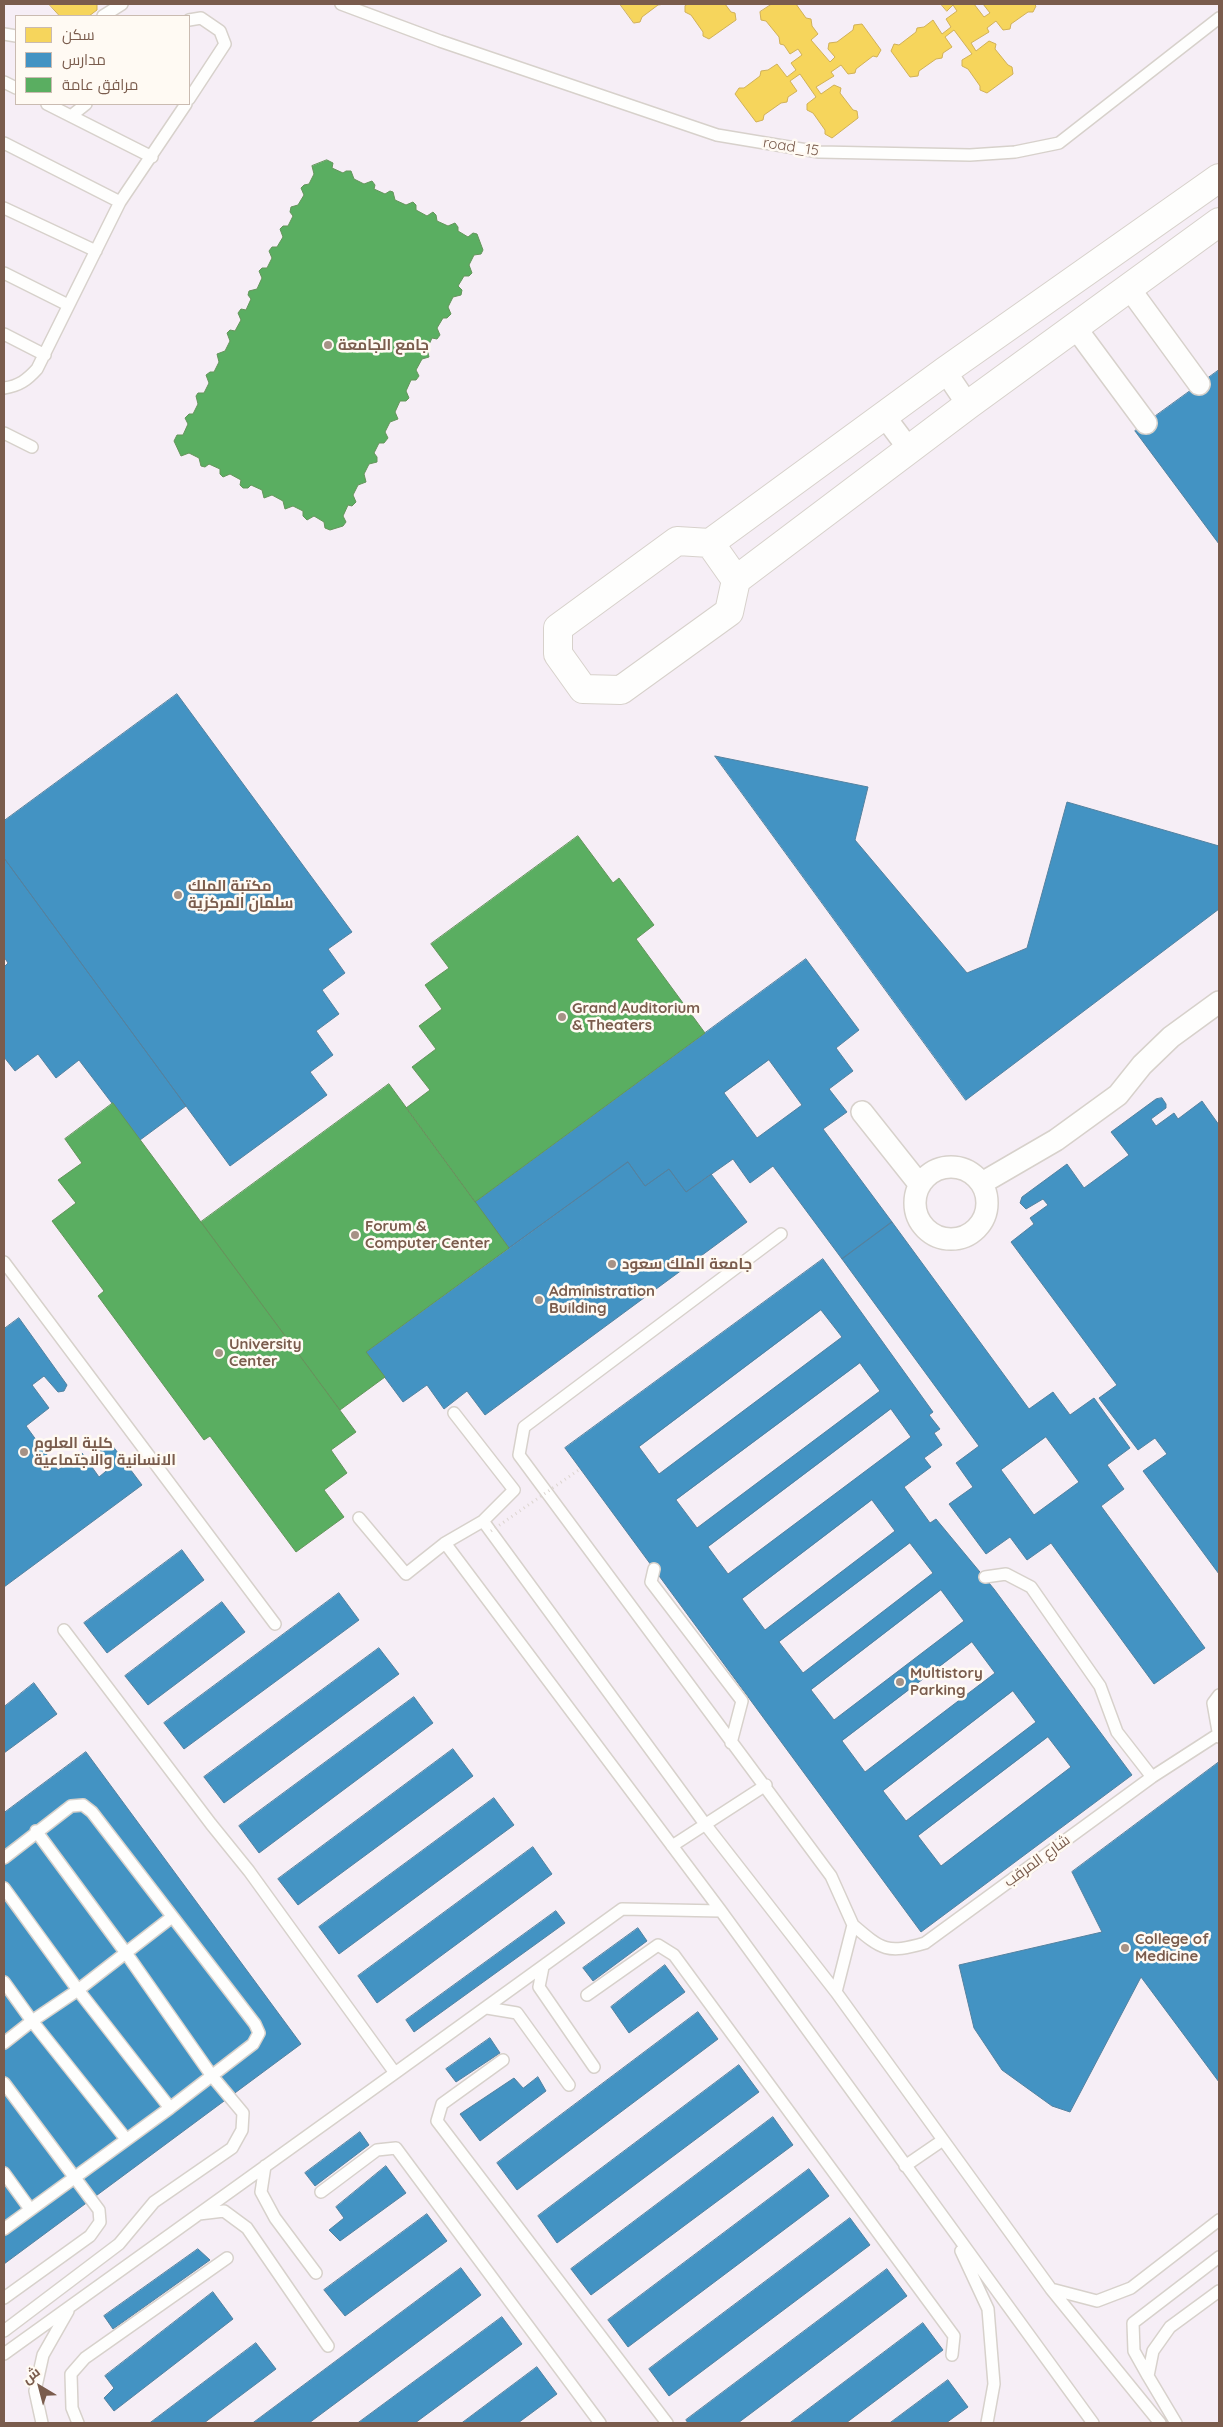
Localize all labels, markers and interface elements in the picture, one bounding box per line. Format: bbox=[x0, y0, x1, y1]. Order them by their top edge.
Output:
legend bbox=[15, 15, 190, 105]
text: سكن bbox=[62, 25, 95, 44]
text: مدارس bbox=[62, 50, 106, 69]
text: مرافق عامة bbox=[62, 75, 138, 94]
street label: road_15 bbox=[762, 134, 820, 160]
place label: جامع الجامعة bbox=[338, 336, 429, 354]
marker: جامع الجامعة bbox=[322, 339, 334, 351]
place label: مكتبة الملك سلمان المركزية bbox=[188, 877, 293, 912]
marker: مكتبة الملك سلمان المركزية bbox=[172, 889, 184, 901]
place label: Grand Auditorium & Theaters bbox=[572, 999, 700, 1034]
marker: Grand Auditorium & Theaters bbox=[556, 1011, 568, 1023]
place label: Forum & Computer Center bbox=[365, 1217, 490, 1252]
marker: Forum & Computer Center bbox=[349, 1229, 361, 1241]
place label: جامعة الملك سعود bbox=[622, 1255, 752, 1273]
marker: جامعة الملك سعود bbox=[606, 1258, 618, 1270]
place label: Administration Building bbox=[549, 1282, 655, 1317]
marker: Administration Building bbox=[533, 1294, 545, 1306]
place label: University Center bbox=[229, 1335, 301, 1370]
marker: University Center bbox=[213, 1347, 225, 1359]
place label: كلية العلوم الانسانية والاجتماعية bbox=[34, 1434, 176, 1469]
marker: كلية العلوم الانسانية والاجتماعية bbox=[18, 1446, 30, 1458]
place label: Multistory Parking bbox=[910, 1664, 983, 1699]
marker: Multistory Parking bbox=[894, 1676, 906, 1688]
street label: شارع المرقب bbox=[1000, 1831, 1074, 1891]
place label: College of Medicine bbox=[1135, 1930, 1209, 1965]
marker: College of Medicine bbox=[1119, 1942, 1131, 1954]
north arrow bbox=[15, 2362, 65, 2412]
text: ش bbox=[18, 2362, 44, 2388]

